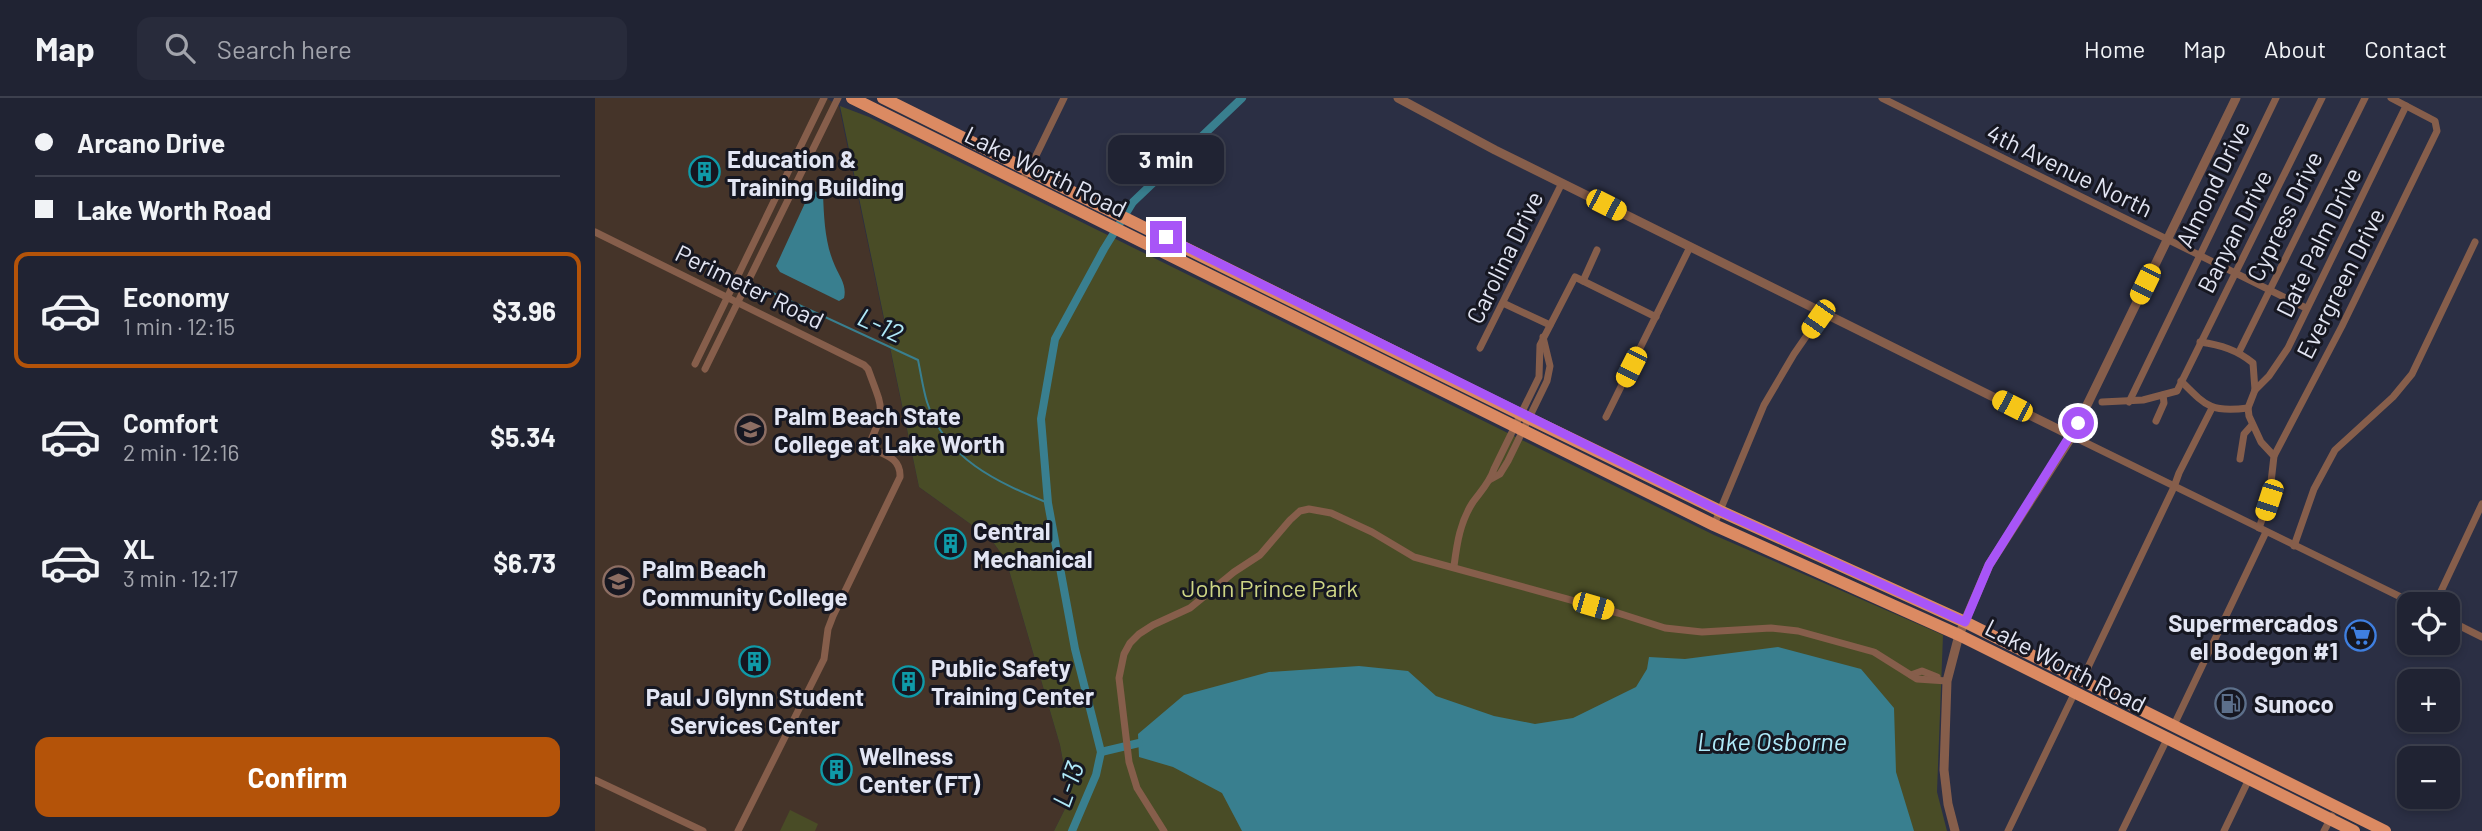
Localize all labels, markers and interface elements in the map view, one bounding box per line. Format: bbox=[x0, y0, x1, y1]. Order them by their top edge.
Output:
search box bbox=[137, 17, 627, 80]
text: Map bbox=[35, 28, 95, 68]
icon: search bbox=[161, 29, 199, 67]
text: Search here bbox=[217, 33, 352, 64]
text: Home bbox=[2084, 34, 2145, 63]
text: Map bbox=[2183, 34, 2226, 63]
text: About bbox=[2264, 34, 2326, 63]
text: Contact bbox=[2364, 34, 2447, 63]
street label: Almond Drive bbox=[2169, 116, 2255, 252]
street label: 4th Avenue North bbox=[1982, 117, 2158, 223]
street label: Lake Worth Road bbox=[960, 119, 1132, 223]
text: Arcano Drive bbox=[77, 127, 225, 158]
callout: 3 min bbox=[1108, 136, 1224, 184]
place label: Education & Training Building bbox=[727, 144, 904, 201]
text: 3 min bbox=[1139, 145, 1193, 173]
street label: Cypress Drive bbox=[2240, 146, 2328, 286]
building icon: Education & Training Building bbox=[687, 155, 721, 189]
street label: Date Palm Drive bbox=[2269, 162, 2367, 322]
street label: Banyan Drive bbox=[2191, 165, 2277, 297]
street label: Carolina Drive bbox=[1460, 186, 1548, 328]
car bbox=[1583, 186, 1630, 224]
text: Lake Worth Road bbox=[77, 194, 271, 225]
street label: Evergreen Drive bbox=[2290, 203, 2390, 363]
route end bbox=[1150, 221, 1182, 253]
street label: Perimeter Road bbox=[671, 238, 829, 334]
car bbox=[2127, 261, 2164, 307]
icon: car bbox=[39, 279, 102, 342]
text: Economy bbox=[123, 281, 229, 312]
text: $3.96 bbox=[492, 295, 556, 326]
car bbox=[1798, 296, 1839, 342]
water label: L-12 bbox=[853, 300, 909, 348]
text: 1 min · 12:15 bbox=[123, 312, 235, 340]
car bbox=[1613, 344, 1650, 390]
car bbox=[1989, 387, 2036, 425]
place label: Palm Beach State College at Lake Worth bbox=[774, 401, 1005, 458]
icon: car bbox=[39, 405, 102, 468]
text: Comfort bbox=[123, 407, 219, 438]
route start bbox=[2062, 407, 2094, 439]
school or university icon: Palm Beach State College at Lake Worth bbox=[734, 412, 768, 446]
text: $5.34 bbox=[490, 421, 556, 452]
text: 2 min · 12:16 bbox=[123, 438, 239, 466]
car bbox=[2253, 477, 2286, 523]
place label: Central Mechanical bbox=[973, 516, 1093, 573]
building icon: Central Mechanical bbox=[933, 527, 967, 561]
icon: car bbox=[39, 531, 102, 594]
text: XL bbox=[123, 533, 154, 564]
text: $6.73 bbox=[493, 547, 556, 578]
place label: Palm Beach Community College bbox=[642, 554, 848, 611]
text: 3 min · 12:17 bbox=[123, 564, 238, 592]
school or university icon: Palm Beach Community College bbox=[602, 565, 636, 599]
park label: John Prince Park bbox=[1182, 573, 1358, 602]
car bbox=[1570, 590, 1617, 622]
map controls bbox=[2397, 592, 2460, 809]
button: locate bbox=[2397, 592, 2460, 655]
place label: Supermercados el Bodegon #1 bbox=[2168, 608, 2338, 665]
street label: Lake Worth Road bbox=[1981, 612, 2151, 718]
supermarket icon: Supermercados el Bodegon #1 bbox=[2344, 619, 2378, 653]
building icon: Paul J Glynn Student Services Center bbox=[738, 645, 772, 679]
place label: Public Safety Training Center bbox=[931, 653, 1094, 710]
building icon: Public Safety Training Center bbox=[891, 664, 925, 698]
button: + bbox=[2397, 669, 2460, 732]
place label: Paul J Glynn Student Services Center bbox=[646, 682, 864, 739]
fuel station icon: Sunoco bbox=[2214, 686, 2248, 720]
place label: Sunoco bbox=[2254, 689, 2334, 718]
water label: Lake Osborne bbox=[1697, 725, 1847, 756]
button: Confirm bbox=[35, 737, 560, 817]
place label: Wellness Center (FT) bbox=[859, 741, 981, 798]
button: − bbox=[2397, 746, 2460, 809]
building icon: Wellness Center (FT) bbox=[819, 752, 853, 786]
water label: L-13 bbox=[1045, 757, 1089, 811]

